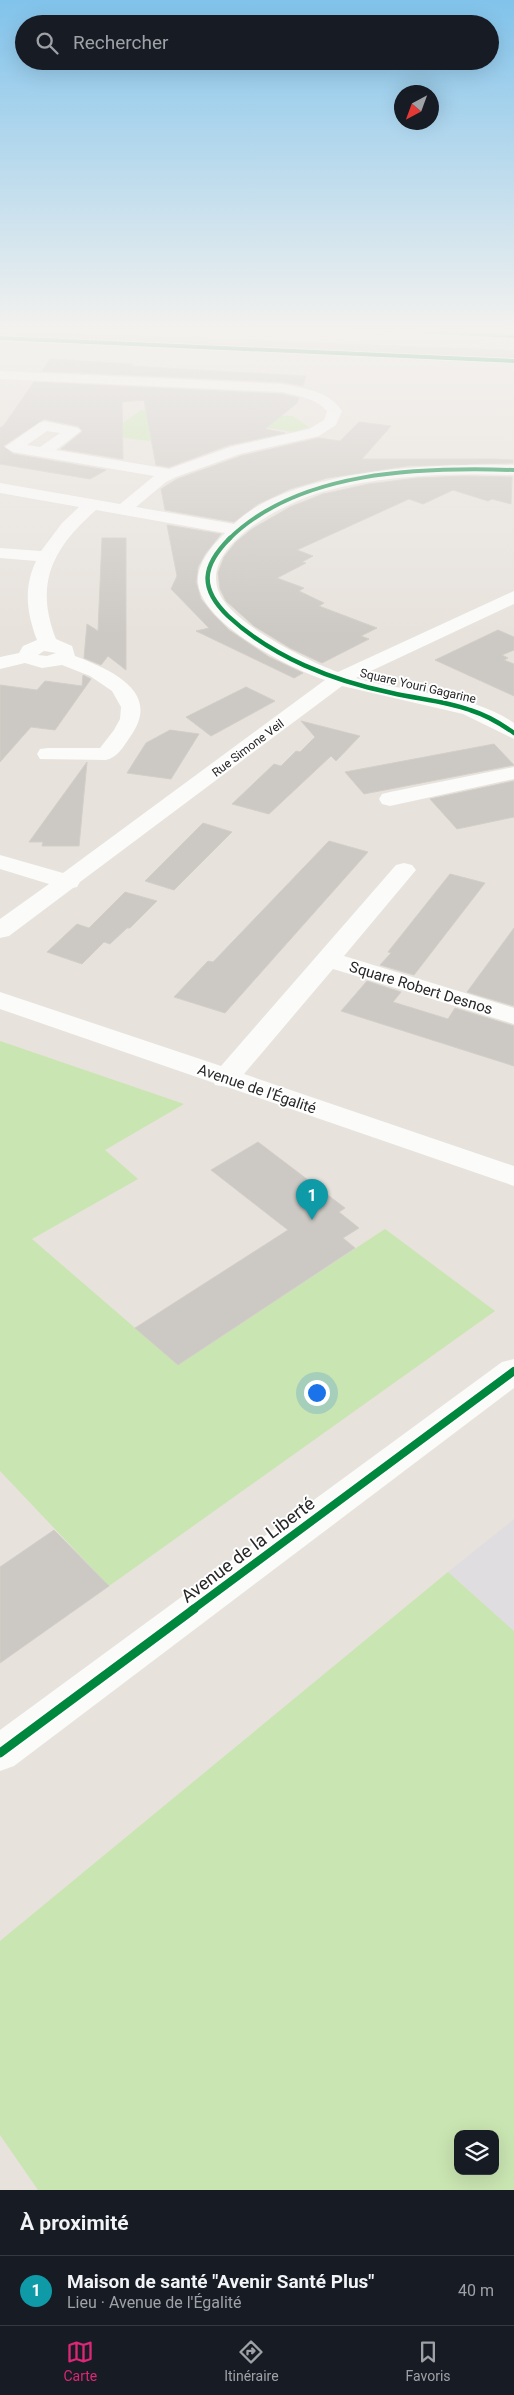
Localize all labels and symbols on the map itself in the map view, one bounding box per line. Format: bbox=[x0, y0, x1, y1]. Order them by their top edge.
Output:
north arrow bbox=[394, 85, 439, 130]
street label: Square Youri Gagarine bbox=[359, 666, 477, 706]
street label: Rue Simone Veil bbox=[209, 716, 287, 780]
street label: Square Robert Desnos bbox=[347, 958, 495, 1018]
street label: Avenue de l'Égalité bbox=[195, 1060, 319, 1118]
pin: 1 bbox=[296, 1179, 328, 1220]
your location bbox=[304, 1380, 330, 1406]
street label: Avenue de la Liberté bbox=[177, 1493, 319, 1607]

